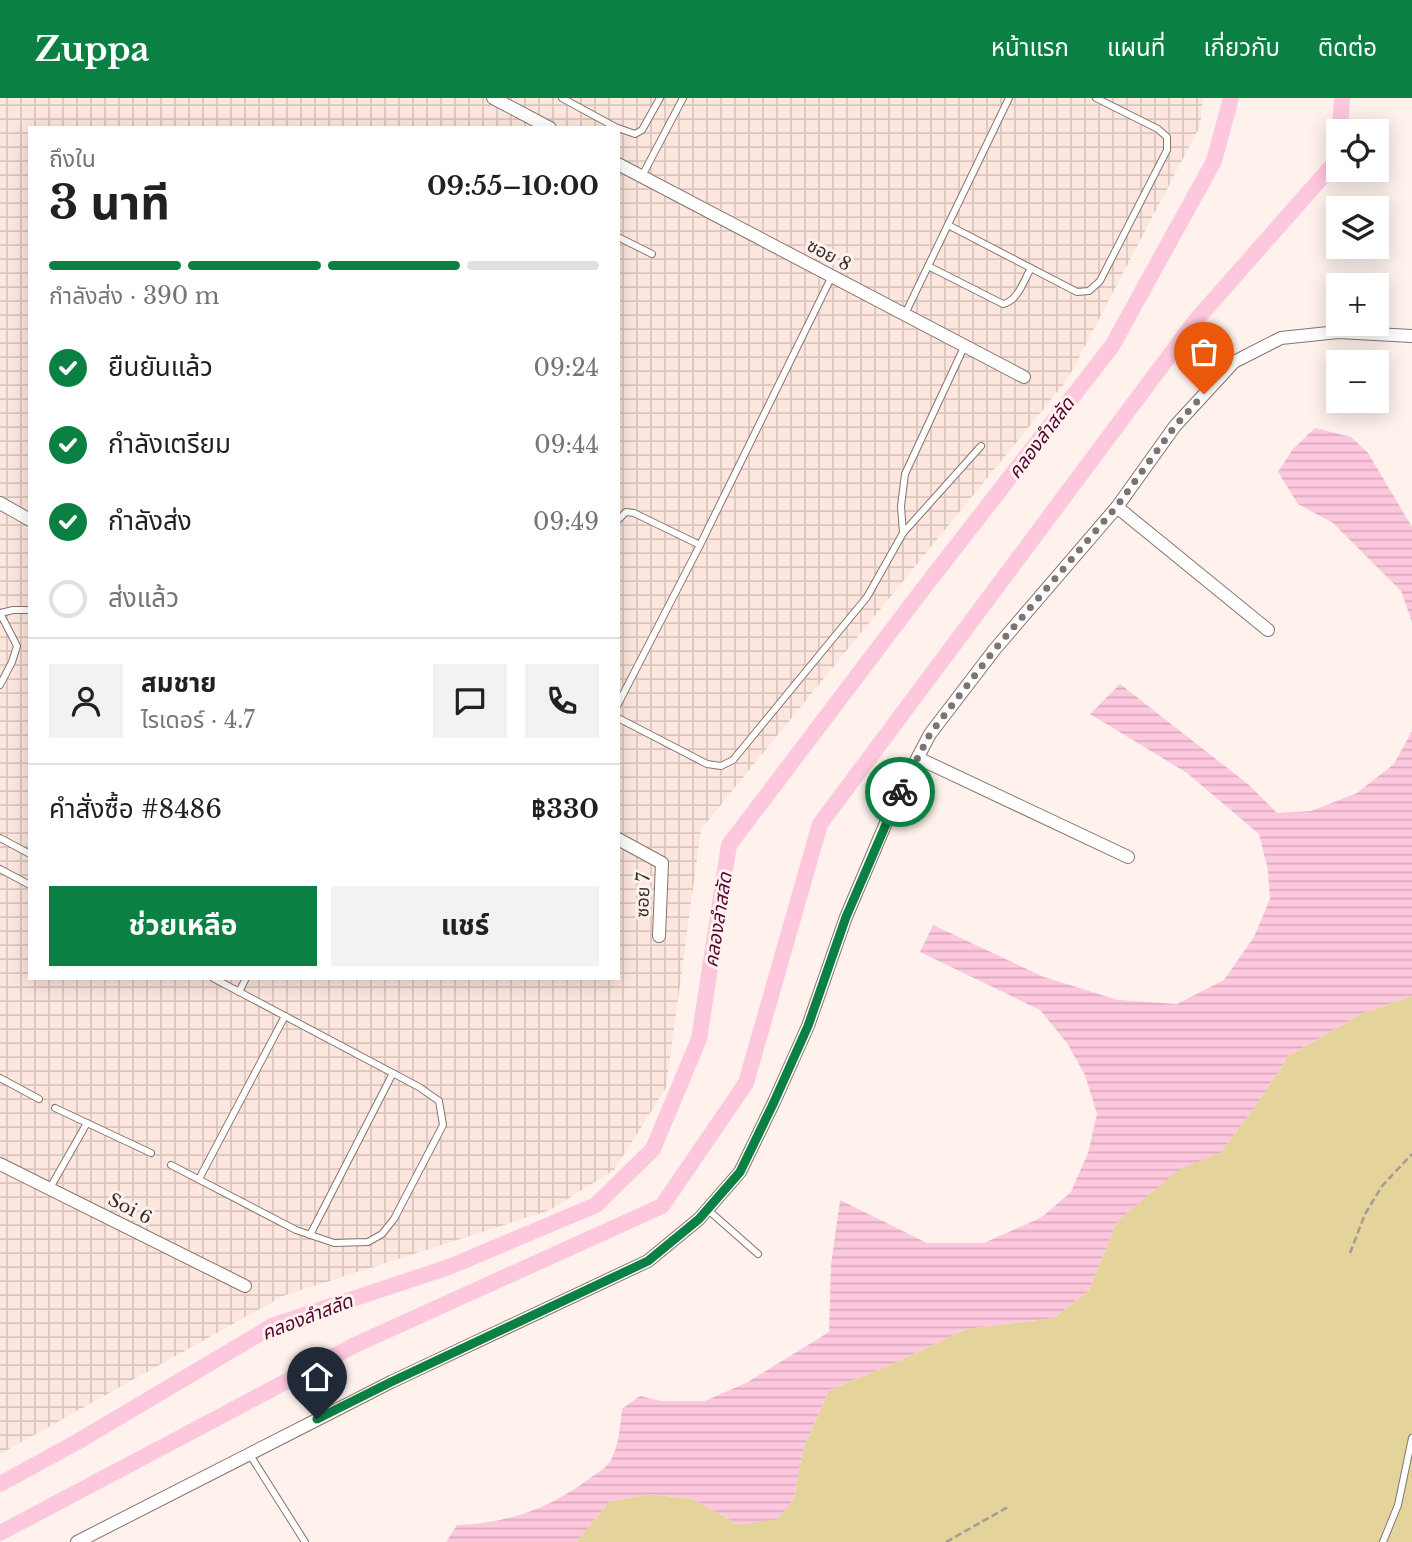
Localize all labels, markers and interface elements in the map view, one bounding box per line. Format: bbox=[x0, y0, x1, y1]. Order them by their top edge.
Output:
text: Zuppa bbox=[35, 29, 149, 70]
text: หน้าแรก bbox=[991, 33, 1069, 62]
text: แผนที่ bbox=[1107, 33, 1165, 62]
text: เกี่ยวกับ bbox=[1203, 33, 1280, 62]
text: ติดต่อ bbox=[1318, 33, 1377, 62]
map controls bbox=[1326, 119, 1389, 413]
button: locate bbox=[1326, 119, 1389, 182]
text: ถึงใน bbox=[49, 145, 96, 173]
text: 09:55–10:00 bbox=[427, 170, 599, 202]
text: 3 นาที bbox=[49, 174, 170, 231]
button: layers bbox=[1326, 196, 1389, 259]
street label: ซอย 8 bbox=[803, 234, 855, 276]
button: + bbox=[1326, 273, 1389, 336]
text: กำลังส่ง · 390 m bbox=[49, 282, 220, 310]
pin bbox=[1174, 322, 1234, 394]
icon: bag bbox=[1185, 333, 1223, 371]
icon: check bbox=[49, 349, 87, 387]
button: − bbox=[1326, 350, 1389, 413]
text: ยืนยันแล้ว bbox=[108, 351, 213, 383]
text: 09:24 bbox=[534, 354, 599, 382]
water label: คลองลำสลัด bbox=[1003, 392, 1080, 483]
icon: check bbox=[49, 426, 87, 464]
text: กำลังเตรียม bbox=[108, 428, 231, 460]
text: 09:44 bbox=[534, 431, 599, 459]
icon: check bbox=[49, 503, 87, 541]
text: กำลังส่ง bbox=[108, 505, 192, 537]
text: 09:49 bbox=[533, 508, 599, 536]
text: ส่งแล้ว bbox=[108, 582, 179, 614]
button: person bbox=[49, 664, 123, 738]
button: chat bbox=[433, 664, 507, 738]
button: phone bbox=[525, 664, 599, 738]
text: สมชาย bbox=[141, 667, 217, 699]
text: ไรเดอร์ · 4.7 bbox=[141, 706, 255, 734]
courier bbox=[865, 757, 935, 827]
icon: bike bbox=[881, 773, 919, 811]
text: คำสั่งซื้อ #8486 bbox=[49, 793, 222, 825]
text: ฿330 bbox=[531, 793, 599, 825]
water label: คลองลำสลัด bbox=[699, 870, 737, 969]
street label: ซอย 7 bbox=[631, 871, 655, 918]
button: ช่วยเหลือ bbox=[49, 886, 317, 966]
button: แชร์ bbox=[331, 886, 599, 966]
street label: Soi 6 bbox=[104, 1189, 156, 1229]
water label: คลองลำสลัด bbox=[258, 1289, 357, 1345]
pin bbox=[287, 1347, 347, 1419]
icon: home bbox=[298, 1358, 336, 1396]

